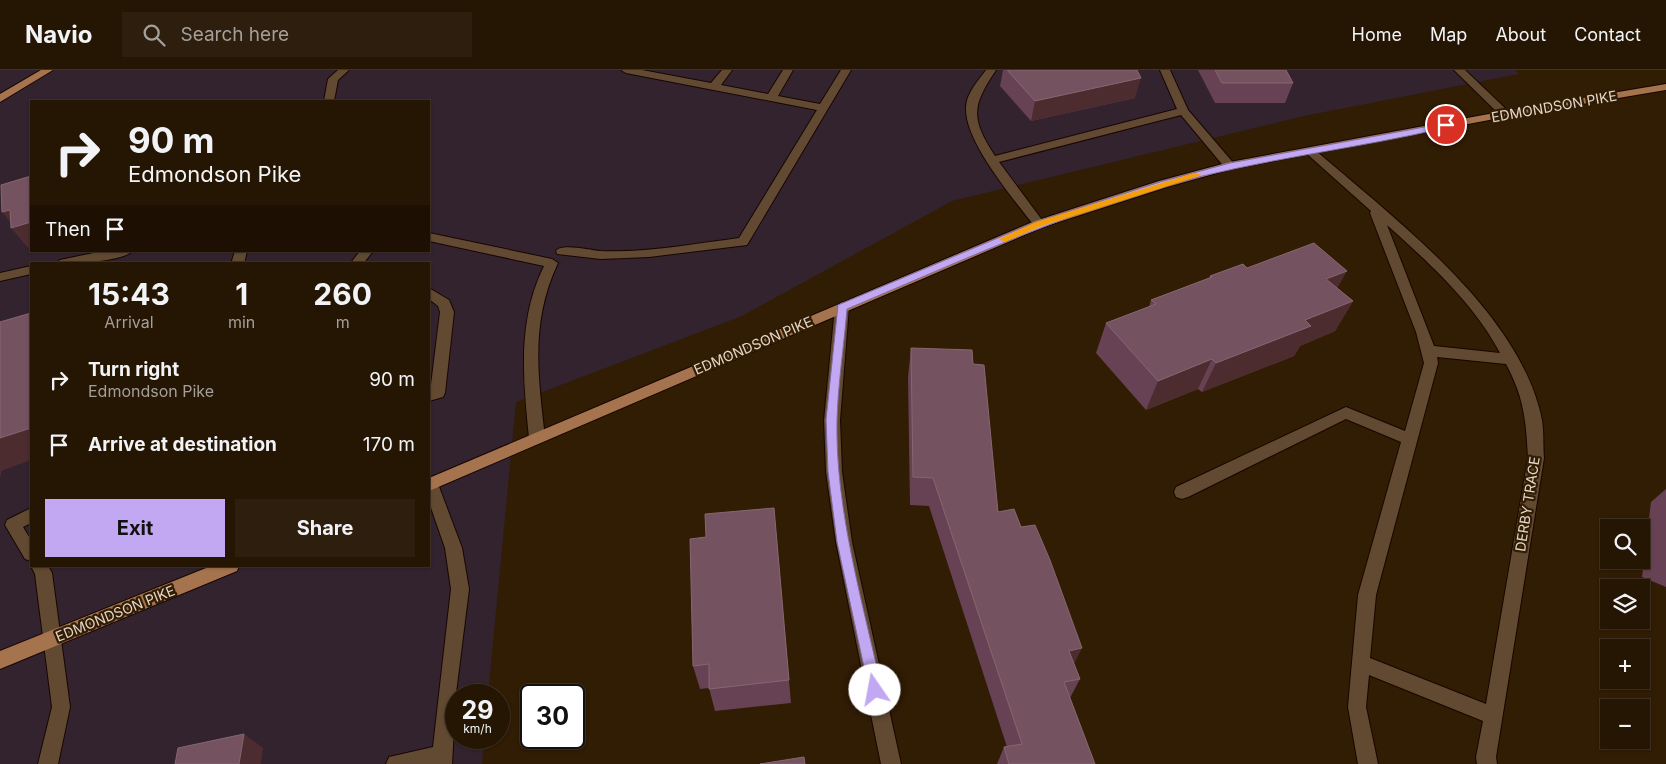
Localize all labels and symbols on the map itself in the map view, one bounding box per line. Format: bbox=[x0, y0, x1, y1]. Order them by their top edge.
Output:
street label: EDMONDSON PIKE bbox=[1490, 87, 1618, 125]
pin bbox=[1425, 104, 1467, 146]
street label: EDMONDSON PIKE bbox=[691, 312, 815, 378]
street label: DERBY TRACE bbox=[1511, 455, 1543, 553]
street label: EDMONDSON PIKE bbox=[53, 581, 177, 645]
position arrow bbox=[848, 663, 900, 715]
speed limit sign: 30 bbox=[520, 684, 585, 749]

